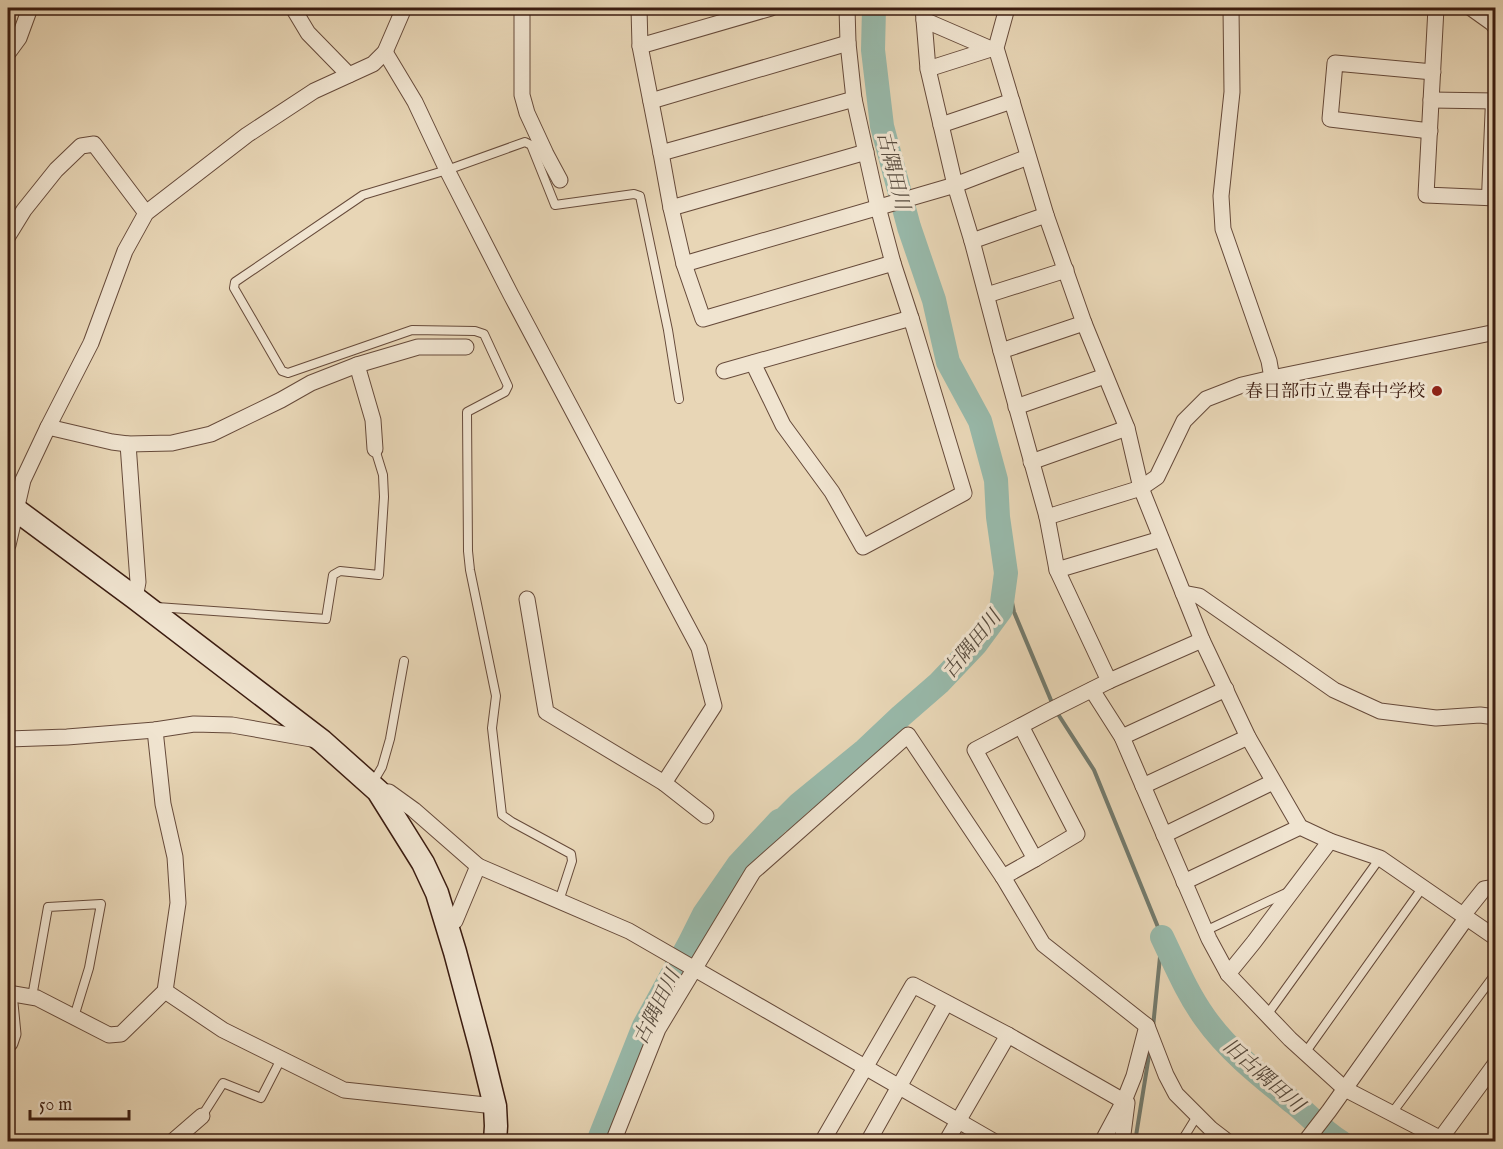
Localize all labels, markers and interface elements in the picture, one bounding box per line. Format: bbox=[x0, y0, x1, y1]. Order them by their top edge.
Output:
water label: 古隅田川 bbox=[871, 129, 915, 214]
place label: 春日部市立豊春中学校 bbox=[1245, 381, 1425, 404]
marker: 春日部市立豊春中学校 bbox=[1430, 384, 1444, 398]
water label: 古隅田川 bbox=[937, 604, 1008, 684]
water label: 古隅田川 bbox=[629, 964, 687, 1049]
water label: 旧古隅田川 bbox=[1217, 1034, 1310, 1120]
scale bar bbox=[30, 1083, 129, 1121]
text: 50 m bbox=[39, 1094, 72, 1117]

